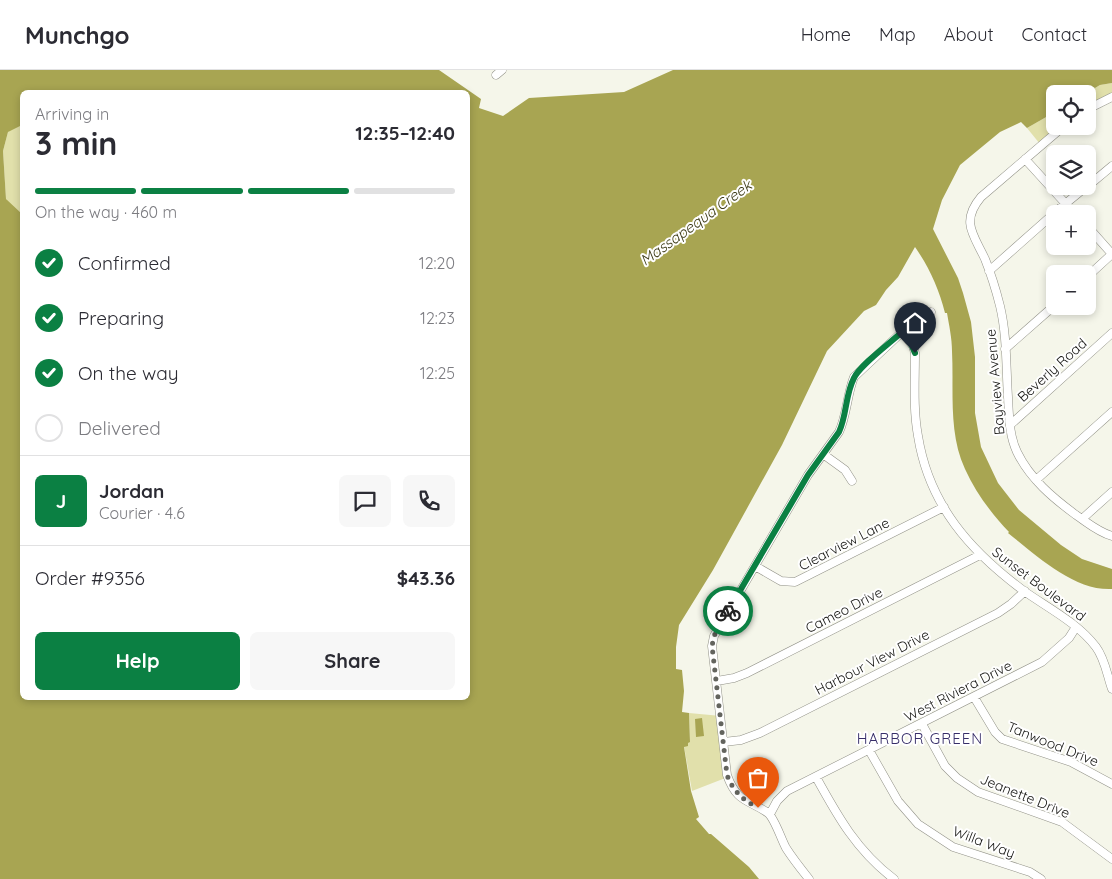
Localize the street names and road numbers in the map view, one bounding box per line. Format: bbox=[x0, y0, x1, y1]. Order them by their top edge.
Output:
street label: Bayview Avenue bbox=[981, 328, 1009, 436]
street label: Beverly Road bbox=[1014, 334, 1090, 406]
street label: Clearview Lane bbox=[796, 513, 892, 575]
street label: Sunset Boulevard bbox=[989, 543, 1089, 625]
street label: Cameo Drive bbox=[802, 583, 886, 637]
street label: Harbour View Drive bbox=[812, 625, 932, 699]
street label: West Riviera Drive bbox=[901, 656, 1015, 726]
street label: Tanwood Drive bbox=[1005, 717, 1101, 771]
street label: Jeanette Drive bbox=[977, 770, 1073, 822]
street label: Willa Way bbox=[950, 822, 1018, 862]

